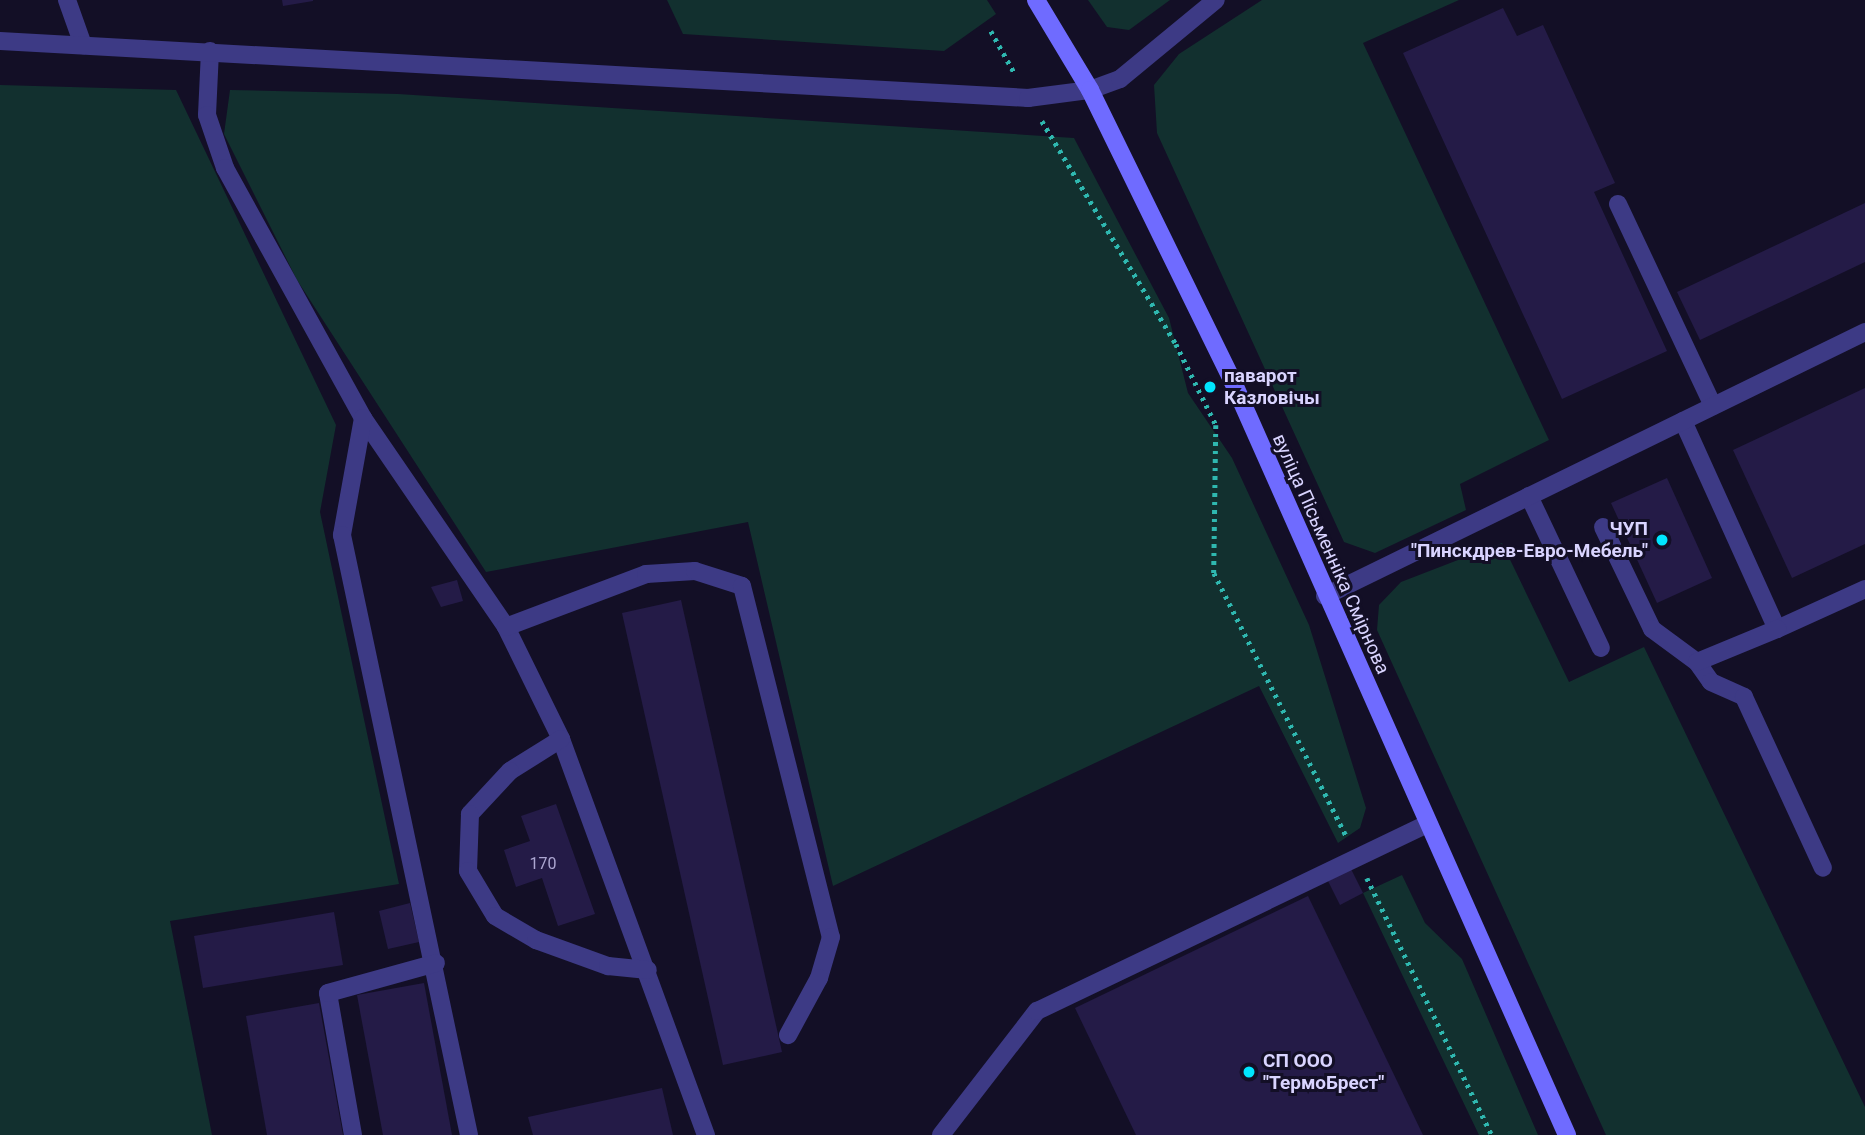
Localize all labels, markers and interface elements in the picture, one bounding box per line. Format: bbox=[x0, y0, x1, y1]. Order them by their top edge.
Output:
place label: паварот Казловічы bbox=[1224, 365, 1320, 409]
marker: паварот Казловічы bbox=[1202, 379, 1218, 395]
street label: вуліца Пісьменніка Смірнова bbox=[1268, 430, 1394, 678]
place label: ЧУП "Пинскдрев-Евро-Мебель" bbox=[1411, 518, 1648, 562]
marker: ЧУП "Пинскдрев-Евро-Мебель" bbox=[1654, 532, 1670, 548]
house number: 170 bbox=[530, 854, 556, 874]
place label: СП ООО "ТермоБрест" bbox=[1263, 1050, 1384, 1094]
marker: СП ООО "ТермоБрест" bbox=[1241, 1064, 1257, 1080]

